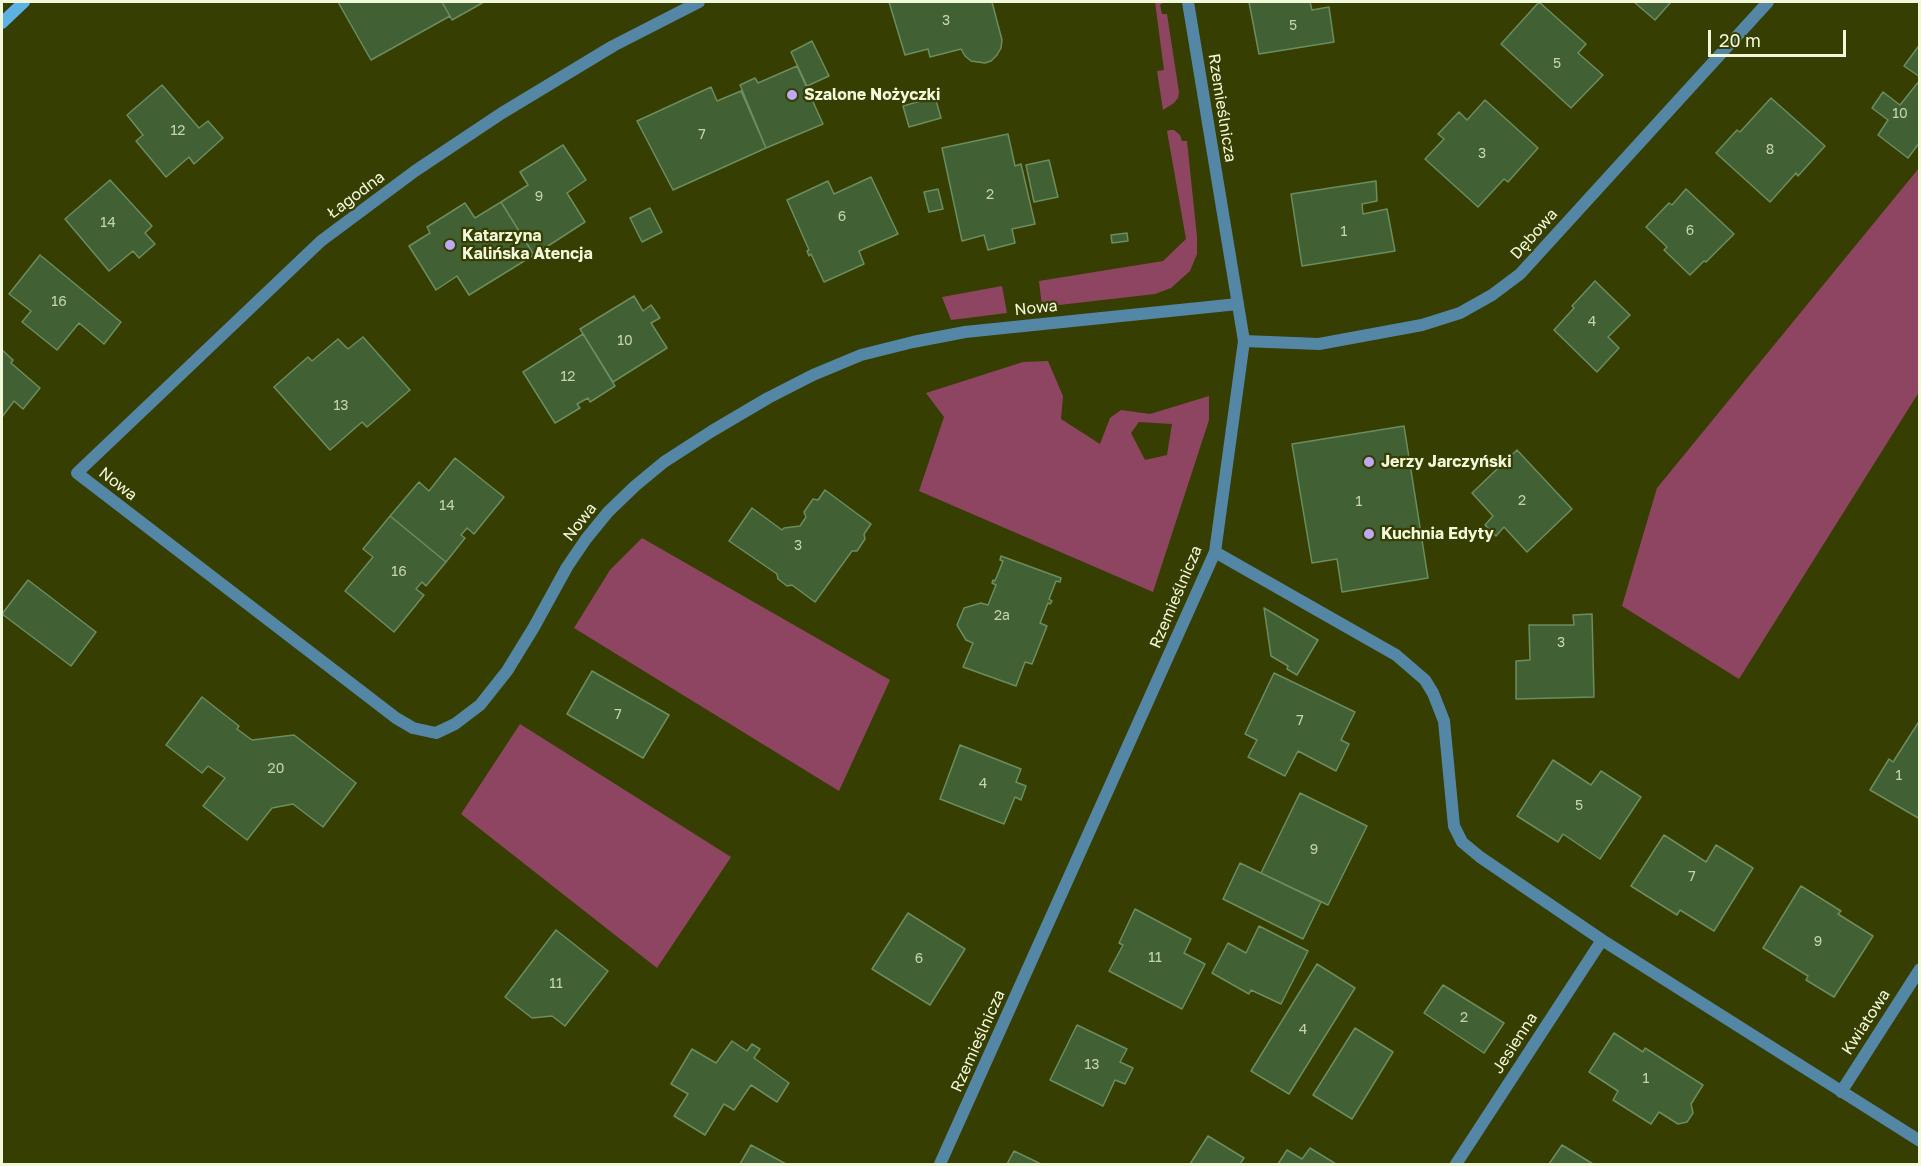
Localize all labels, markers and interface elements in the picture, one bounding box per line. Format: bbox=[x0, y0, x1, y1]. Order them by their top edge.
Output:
house number: 3 bbox=[942, 13, 950, 29]
house number: 5 bbox=[1289, 18, 1297, 34]
scale bar bbox=[1711, 18, 1849, 56]
text: 20 m bbox=[1719, 29, 1761, 51]
street label: Rzemieślnicza bbox=[1204, 52, 1240, 164]
house number: 5 bbox=[1553, 56, 1561, 72]
place label: Szalone Nożyczki bbox=[804, 85, 940, 105]
marker: Szalone Nożyczki bbox=[785, 88, 799, 102]
house number: 10 bbox=[1892, 106, 1908, 122]
house number: 12 bbox=[171, 123, 185, 139]
house number: 7 bbox=[698, 127, 706, 143]
house number: 8 bbox=[1766, 142, 1774, 158]
house number: 3 bbox=[1478, 146, 1486, 162]
street label: Łagodna bbox=[324, 167, 388, 223]
house number: 2 bbox=[986, 187, 994, 203]
house number: 9 bbox=[535, 189, 543, 205]
street label: Dębowa bbox=[1506, 205, 1562, 263]
house number: 6 bbox=[838, 209, 846, 225]
house number: 14 bbox=[100, 215, 116, 231]
house number: 6 bbox=[1686, 223, 1694, 239]
house number: 1 bbox=[1341, 224, 1347, 240]
place label: Katarzyna Kalińska Atencja bbox=[462, 226, 593, 264]
marker: Katarzyna Kalińska Atencja bbox=[443, 238, 457, 252]
house number: 16 bbox=[51, 294, 67, 310]
street label: Nowa bbox=[1013, 296, 1059, 320]
house number: 4 bbox=[1588, 314, 1596, 330]
house number: 10 bbox=[617, 333, 633, 349]
house number: 12 bbox=[561, 369, 575, 385]
house number: 13 bbox=[334, 398, 348, 414]
place label: Jerzy Jarczyński bbox=[1381, 452, 1512, 472]
marker: Jerzy Jarczyński bbox=[1362, 455, 1376, 469]
street label: Nowa bbox=[95, 463, 141, 505]
house number: 2 bbox=[1518, 493, 1526, 509]
house number: 1 bbox=[1356, 494, 1362, 510]
house number: 14 bbox=[439, 498, 455, 514]
street label: Nowa bbox=[559, 499, 601, 545]
place label: Kuchnia Edyty bbox=[1381, 524, 1494, 544]
marker: Kuchnia Edyty bbox=[1362, 527, 1376, 541]
house number: 3 bbox=[794, 538, 802, 554]
street label: Rzemieślnicza bbox=[1146, 543, 1206, 651]
house number: 16 bbox=[391, 564, 407, 580]
house number: 2a bbox=[994, 608, 1010, 624]
house number: 3 bbox=[1557, 635, 1565, 651]
house number: 7 bbox=[614, 707, 622, 723]
house number: 7 bbox=[1296, 713, 1304, 729]
house number: 20 bbox=[268, 761, 284, 777]
house number: 1 bbox=[1896, 768, 1902, 784]
house number: 4 bbox=[979, 776, 987, 792]
house number: 5 bbox=[1575, 798, 1583, 814]
house number: 9 bbox=[1310, 842, 1318, 858]
house number: 7 bbox=[1688, 869, 1696, 885]
house number: 9 bbox=[1814, 934, 1822, 950]
house number: 11 bbox=[1148, 950, 1162, 966]
house number: 6 bbox=[915, 951, 923, 967]
house number: 11 bbox=[549, 976, 563, 992]
street label: Kwiatowa bbox=[1838, 986, 1894, 1058]
street label: Rzemieślnicza bbox=[947, 987, 1009, 1095]
street label: Jesienna bbox=[1488, 1009, 1542, 1077]
house number: 2 bbox=[1460, 1010, 1468, 1026]
house number: 4 bbox=[1299, 1022, 1307, 1038]
house number: 13 bbox=[1085, 1057, 1099, 1073]
house number: 1 bbox=[1643, 1071, 1649, 1087]

